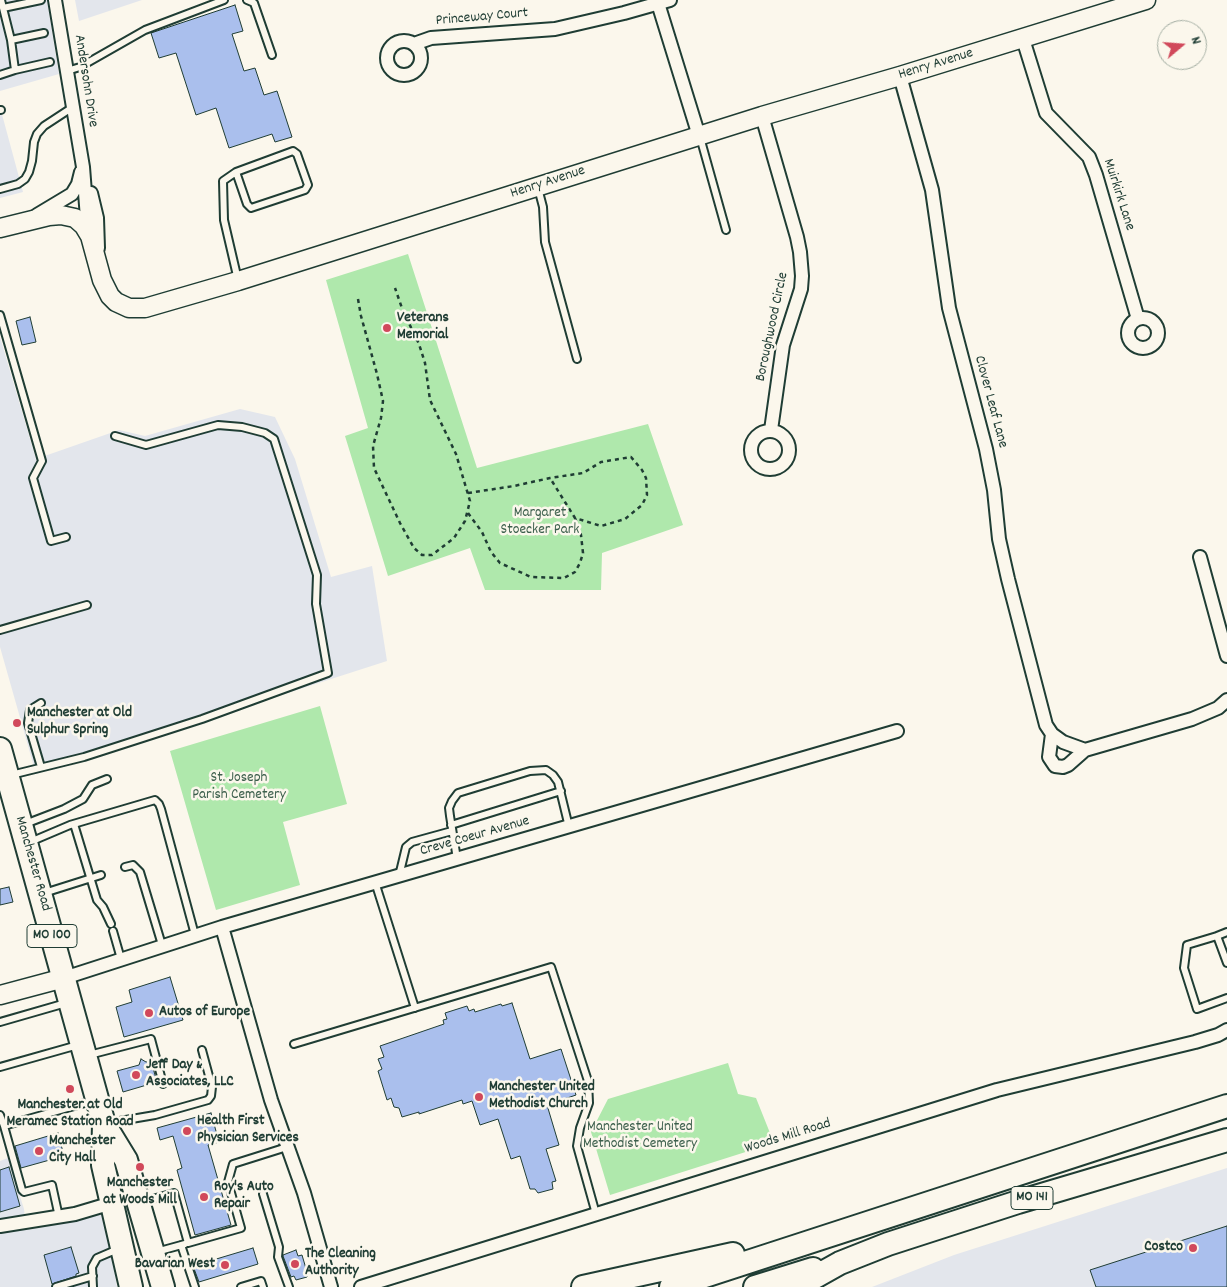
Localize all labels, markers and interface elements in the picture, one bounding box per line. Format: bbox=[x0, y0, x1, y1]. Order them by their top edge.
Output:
street label: Princeway Court bbox=[435, 5, 529, 31]
north arrow bbox=[1157, 20, 1207, 70]
street label: Andersohn Drive bbox=[69, 33, 101, 129]
text: N bbox=[1185, 34, 1206, 47]
street label: Henry Avenue bbox=[896, 45, 976, 85]
street label: Muirkirk Lane bbox=[1098, 157, 1138, 233]
street label: Henry Avenue bbox=[508, 162, 588, 204]
street label: Boroughwood Circle bbox=[753, 271, 793, 383]
place label: Veterans Memorial bbox=[397, 310, 449, 345]
marker: Veterans Memorial bbox=[381, 322, 393, 334]
street label: Clover Leaf Lane bbox=[969, 354, 1011, 450]
park label: Margaret Stoecker Park bbox=[501, 505, 579, 540]
place label: Manchester at Old Sulphur Spring bbox=[27, 705, 132, 740]
marker: Manchester at Old Sulphur Spring bbox=[11, 717, 23, 729]
park label: St. Joseph Parish Cemetery bbox=[192, 770, 286, 805]
street label: Creve Coeur Avenue bbox=[418, 813, 532, 861]
street label: Manchester Road bbox=[10, 815, 54, 913]
road number: MO 100 bbox=[27, 924, 77, 948]
place label: Autos of Europe bbox=[159, 1004, 250, 1022]
marker: Autos of Europe bbox=[143, 1007, 155, 1019]
place label: Jeff Day & Associates, LLC bbox=[146, 1057, 234, 1092]
marker: Jeff Day & Associates, LLC bbox=[130, 1069, 142, 1081]
place label: Manchester United Methodist Church bbox=[489, 1079, 595, 1114]
marker: Manchester at Old Meramec Station Road bbox=[64, 1083, 76, 1095]
marker: Manchester United Methodist Church bbox=[473, 1091, 485, 1103]
place label: Manchester at Old Meramec Station Road bbox=[7, 1097, 133, 1132]
place label: Health First Physician Services bbox=[197, 1113, 299, 1148]
street label: Woods Mill Road bbox=[743, 1115, 833, 1159]
park label: Manchester United Methodist Cemetery bbox=[583, 1119, 697, 1154]
marker: Health First Physician Services bbox=[181, 1125, 193, 1137]
place label: Manchester City Hall bbox=[49, 1133, 115, 1168]
marker: Manchester City Hall bbox=[33, 1145, 45, 1157]
marker: Manchester at Woods Mill bbox=[134, 1161, 146, 1173]
place label: Manchester at Woods Mill bbox=[103, 1175, 177, 1210]
place label: Roy's Auto Repair bbox=[214, 1179, 274, 1214]
road number: MO 141 bbox=[1011, 1186, 1053, 1210]
marker: Roy's Auto Repair bbox=[198, 1191, 210, 1203]
place label: Costco bbox=[1144, 1239, 1183, 1257]
marker: Costco bbox=[1187, 1242, 1199, 1254]
place label: The Cleaning Authority bbox=[305, 1246, 376, 1281]
place label: Bavarian West bbox=[135, 1256, 215, 1274]
marker: The Cleaning Authority bbox=[289, 1258, 301, 1270]
marker: Bavarian West bbox=[219, 1259, 231, 1271]

